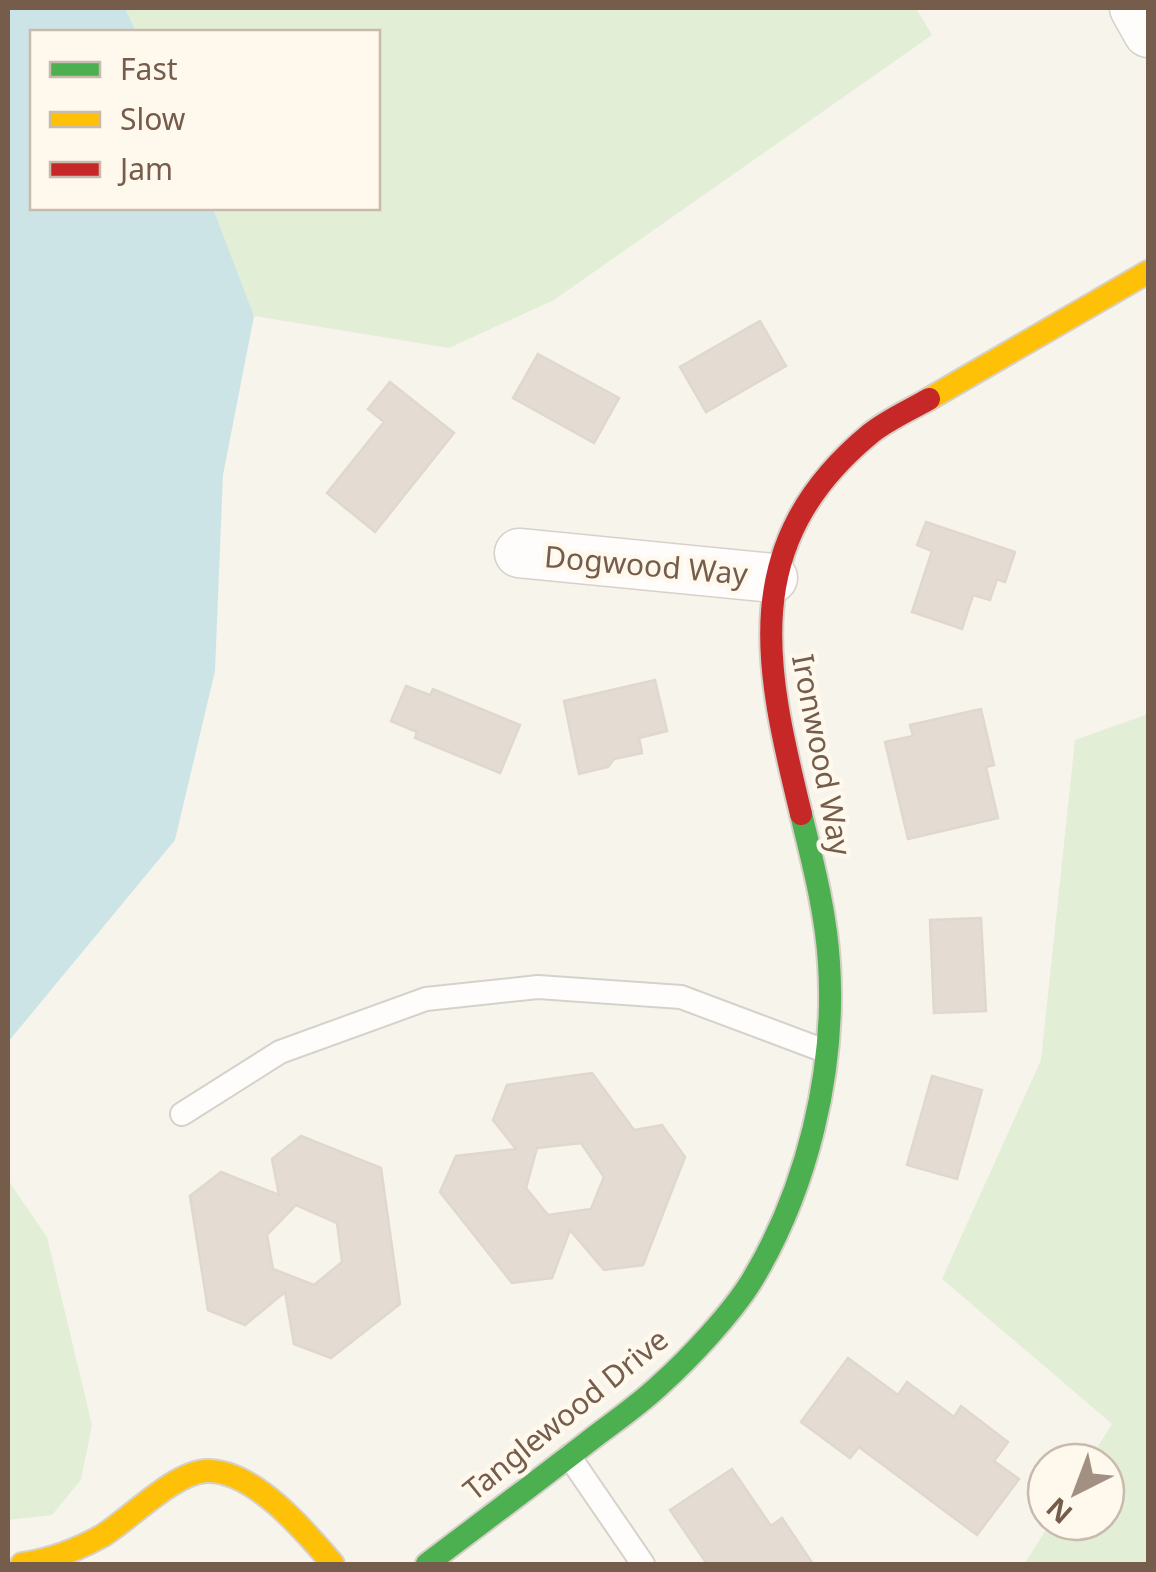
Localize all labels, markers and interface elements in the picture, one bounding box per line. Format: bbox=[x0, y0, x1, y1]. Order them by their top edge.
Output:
legend bbox=[30, 30, 380, 210]
text: Fast bbox=[120, 48, 178, 89]
text: Slow bbox=[120, 98, 186, 139]
text: Jam bbox=[117, 148, 173, 189]
street label: Dogwood Way bbox=[543, 535, 750, 594]
street label: Ironwood Way bbox=[783, 651, 862, 860]
street label: Tanglewood Drive bbox=[454, 1318, 676, 1509]
north arrow bbox=[1026, 1442, 1126, 1542]
text: N bbox=[1037, 1490, 1080, 1533]

